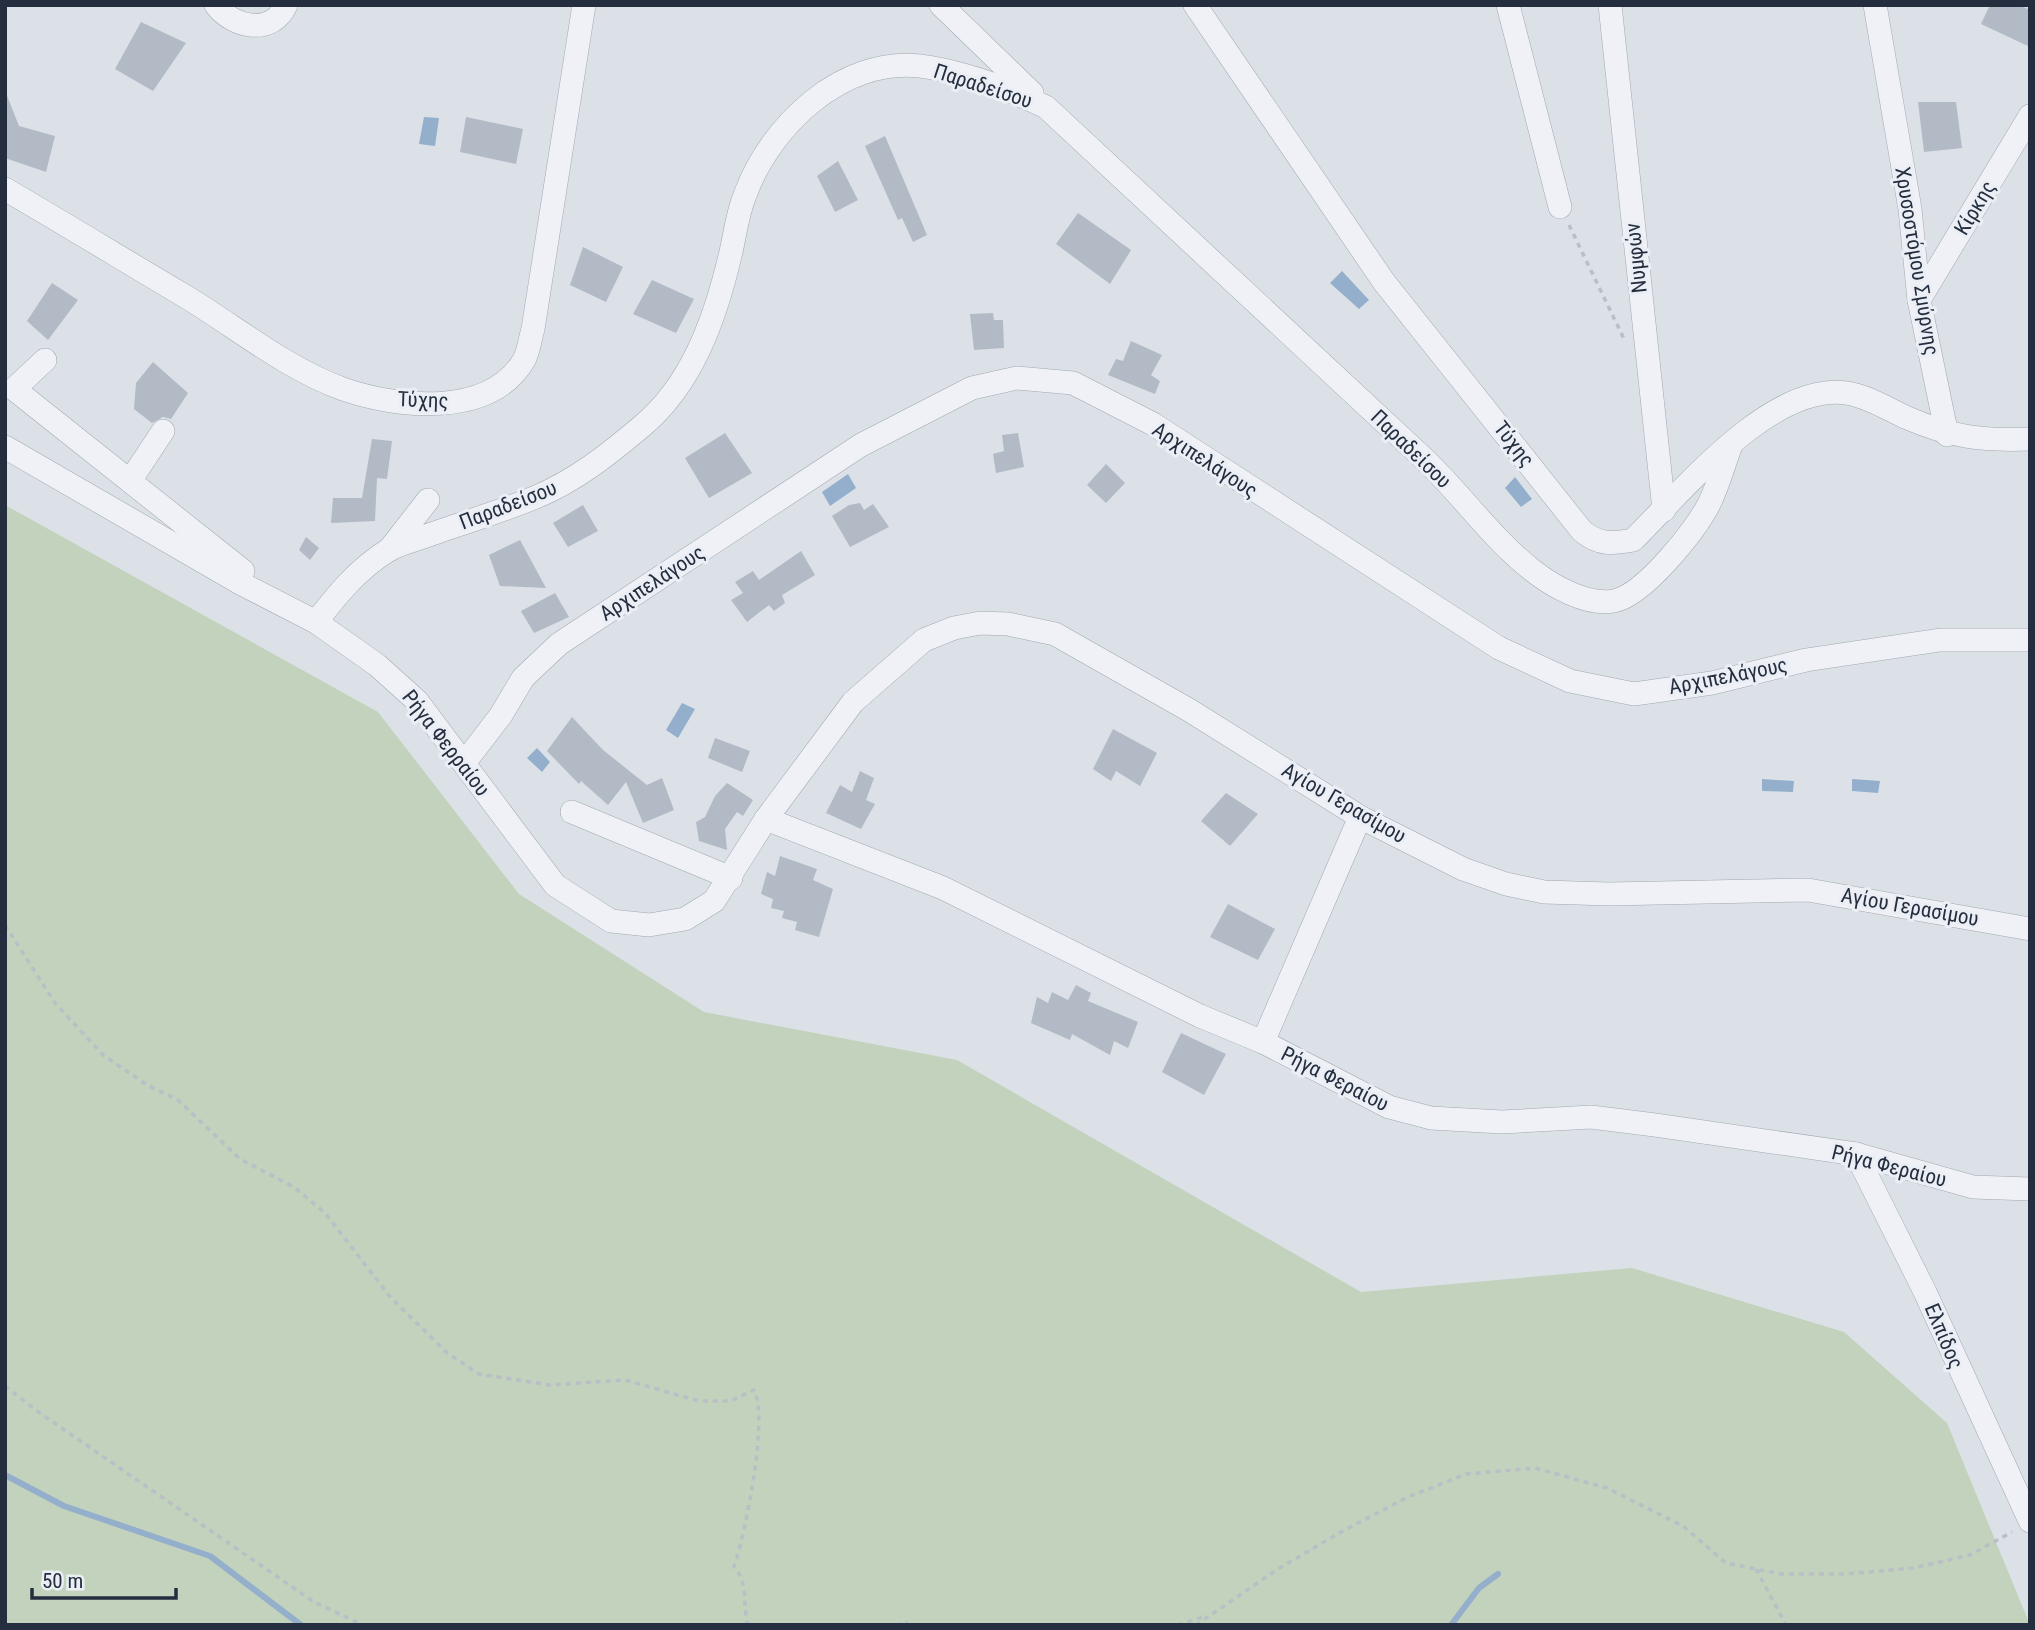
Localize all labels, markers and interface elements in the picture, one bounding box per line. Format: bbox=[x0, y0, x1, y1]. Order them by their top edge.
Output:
street label: Παραδείσου bbox=[931, 59, 1035, 113]
street label: Χρυσοστόμου Σμύρνης bbox=[1890, 165, 1944, 357]
street label: Κίρκης bbox=[1950, 177, 2000, 239]
street label: Νυμφών bbox=[1620, 222, 1652, 294]
street label: Τύχης bbox=[397, 387, 449, 413]
street label: Παραδείσου bbox=[1366, 405, 1456, 493]
street label: Αρχιπελάγους bbox=[1148, 417, 1262, 503]
street label: Τύχης bbox=[1489, 417, 1539, 471]
street label: Παραδείσου bbox=[456, 476, 560, 534]
street label: Αρχιπελάγους bbox=[595, 540, 709, 626]
street label: Αρχιπελάγους bbox=[1667, 653, 1789, 699]
street label: Ρήγα Φερραίου bbox=[397, 685, 495, 801]
street label: Αγίου Γερασίμου bbox=[1278, 758, 1410, 848]
street label: Αγίου Γερασίμου bbox=[1839, 883, 1981, 931]
street label: Ρήγα Φεραίου bbox=[1277, 1042, 1393, 1116]
street label: Ρήγα Φεραίου bbox=[1829, 1140, 1949, 1192]
street label: Ελπίδος bbox=[1920, 1300, 1968, 1372]
scale bar bbox=[32, 1556, 175, 1600]
text: 50 m bbox=[42, 1569, 83, 1593]

